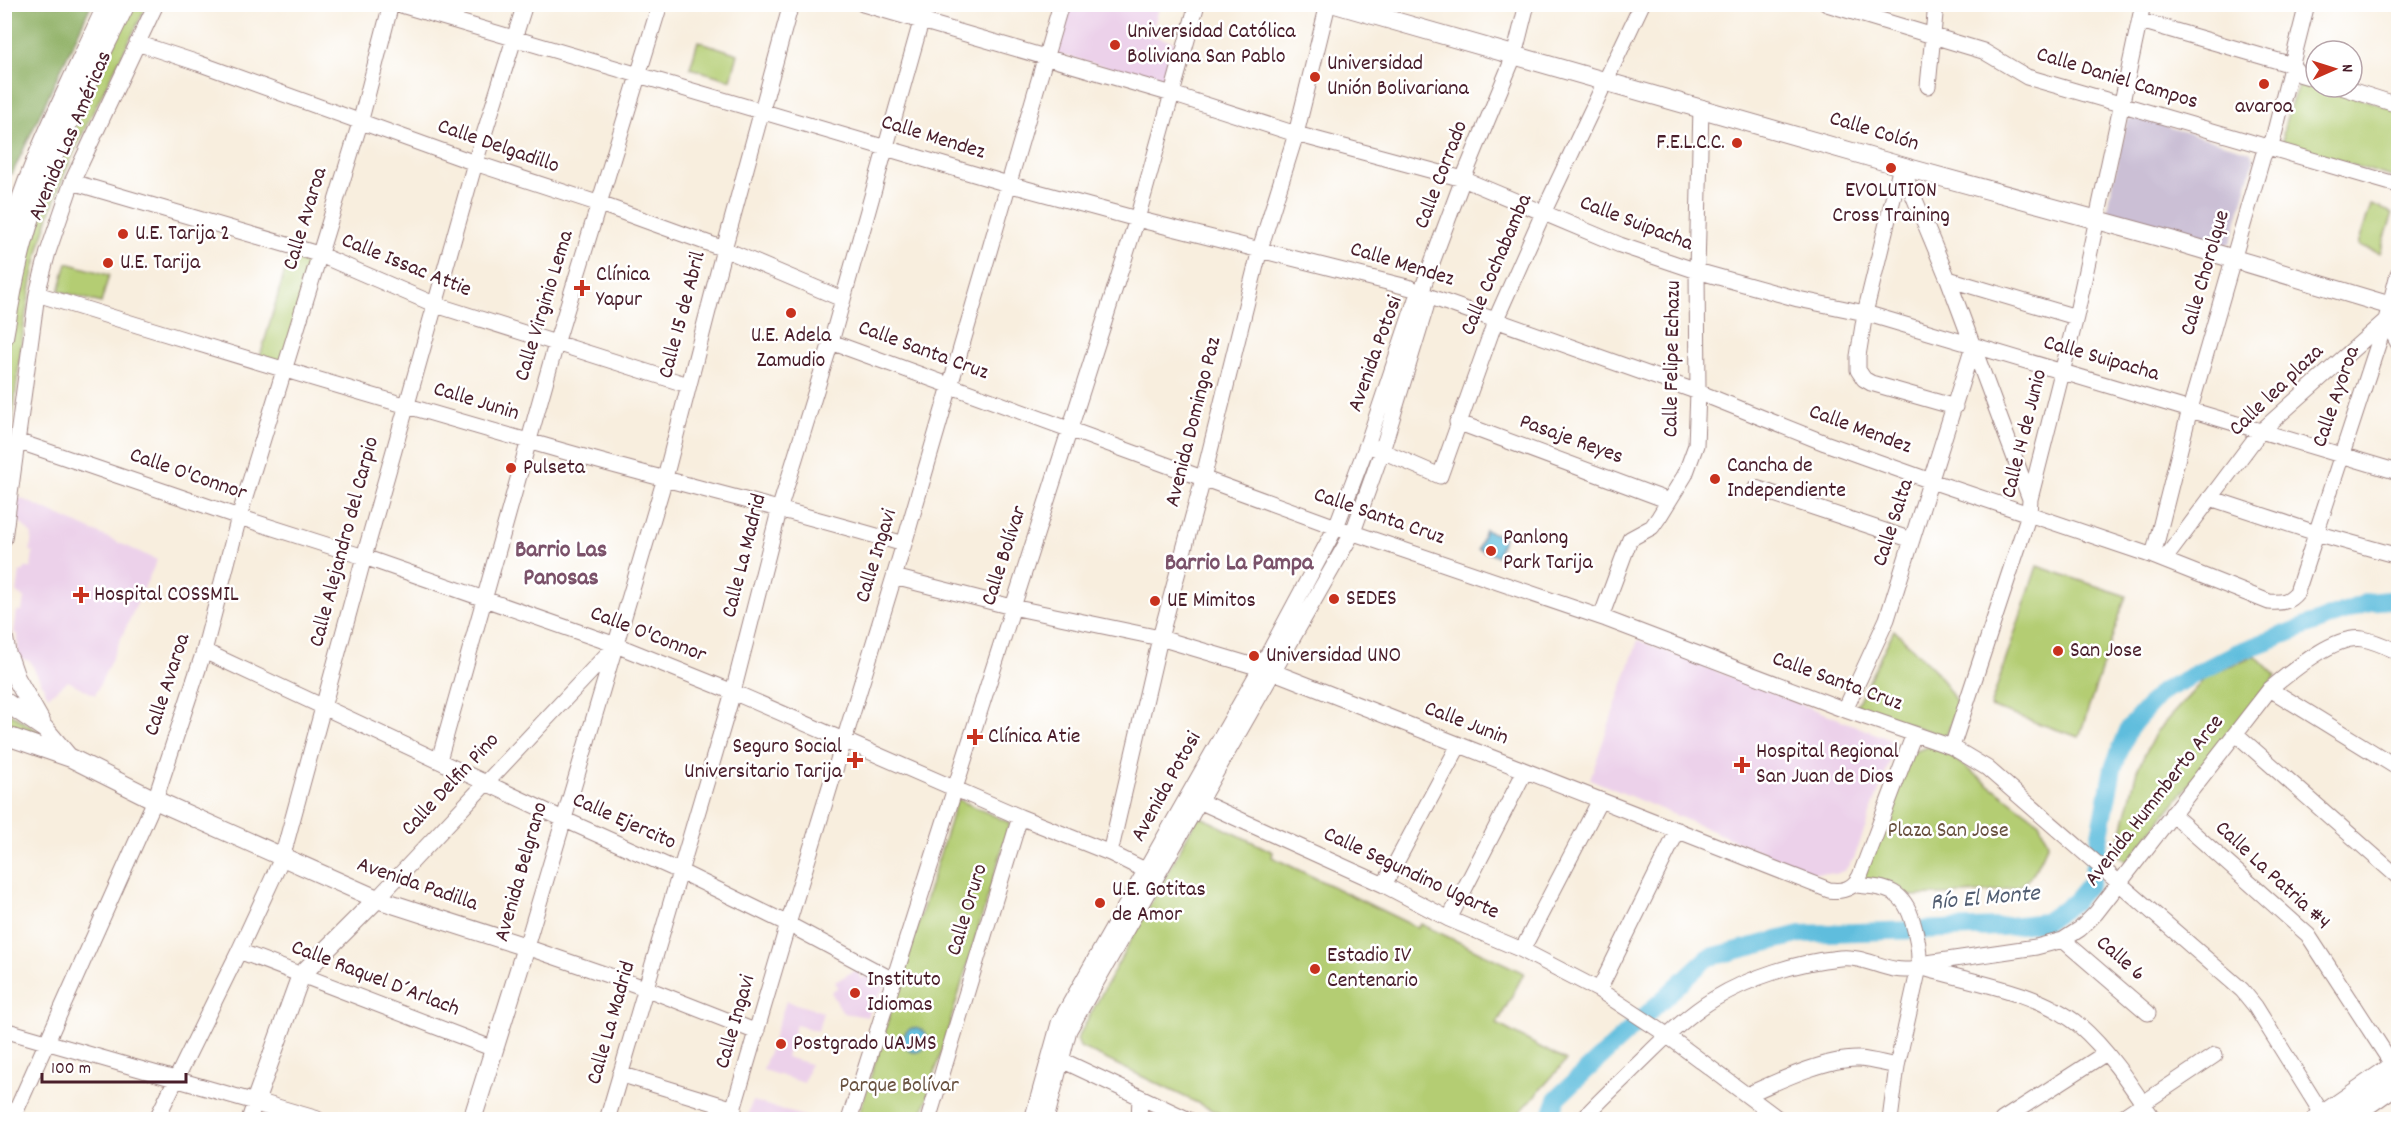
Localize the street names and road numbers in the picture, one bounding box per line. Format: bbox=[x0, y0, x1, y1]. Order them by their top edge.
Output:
street label: Calle Daniel Campos bbox=[2032, 40, 2202, 118]
street label: Avenida Las Américas bbox=[21, 46, 121, 226]
street label: Calle Colón bbox=[1825, 104, 1923, 160]
street label: Calle Mendez bbox=[877, 107, 990, 169]
street label: Calle Delgadillo bbox=[433, 112, 563, 182]
street label: Calle Corrado bbox=[1407, 116, 1477, 234]
street label: Calle Avaroa bbox=[276, 163, 337, 274]
street label: Calle Suipacha bbox=[1575, 188, 1698, 260]
street label: Calle Cochabamba bbox=[1453, 189, 1541, 341]
street label: Calle Chorolque bbox=[2173, 207, 2239, 339]
street label: Calle Issac Attie bbox=[336, 226, 476, 306]
street label: Calle Virginio Lema bbox=[507, 226, 583, 385]
street label: Calle Mendez bbox=[1346, 234, 1459, 296]
street label: Calle 15 de Abril bbox=[651, 248, 715, 382]
street label: Calle Felipe Echazu bbox=[1656, 280, 1690, 438]
street label: Avenida Potosi bbox=[1341, 292, 1411, 416]
street label: Calle Santa Cruz bbox=[853, 313, 993, 389]
street label: Calle Suipacha bbox=[2039, 328, 2163, 391]
street label: Avenida Domingo Paz bbox=[1158, 333, 1230, 510]
street label: Calle lea plaza bbox=[2223, 337, 2332, 444]
street label: Calle Ayoroa bbox=[2305, 342, 2369, 452]
street label: Calle 14 de Junio bbox=[1994, 366, 2056, 502]
street label: Calle Junin bbox=[429, 374, 523, 430]
street label: Calle Mendez bbox=[1804, 397, 1916, 463]
street label: Pasaje Reyes bbox=[1515, 407, 1627, 473]
street label: Calle Alejandro del Carpio bbox=[302, 433, 388, 651]
street label: Calle O'Connor bbox=[125, 440, 252, 510]
street label: Calle Salta bbox=[1865, 475, 1923, 571]
street label: Calle Santa Cruz bbox=[1309, 480, 1449, 554]
street label: Calle La Madrid bbox=[715, 491, 775, 621]
street label: Calle Bolívar bbox=[974, 501, 1036, 610]
street label: Calle Ingavi bbox=[848, 505, 906, 607]
street label: Calle O'Connor bbox=[585, 599, 711, 672]
street label: Calle Avaroa bbox=[137, 629, 199, 740]
street label: Calle Santa Cruz bbox=[1767, 644, 1907, 720]
street label: Calle Junin bbox=[1419, 694, 1513, 754]
street label: Avenida Hummberto Arce bbox=[2078, 708, 2232, 894]
street label: Calle Delfin Pino bbox=[395, 726, 507, 844]
street label: Avenida Potosi bbox=[1124, 726, 1210, 848]
street label: Calle Ejercito bbox=[567, 785, 681, 859]
street label: Avenida Belgrano bbox=[487, 798, 557, 946]
street label: Calle La Patria #4 bbox=[2207, 814, 2337, 938]
street label: Calle Segundino Ugarte bbox=[1318, 820, 1504, 928]
street label: Avenida Padilla bbox=[352, 850, 482, 920]
street label: Calle Oruro bbox=[939, 860, 997, 960]
street label: Calle 6 bbox=[2088, 929, 2152, 989]
street label: Calle Raquel D´Arlach bbox=[286, 933, 464, 1025]
street label: Calle La Madrid bbox=[580, 958, 644, 1088]
street label: Calle Ingavi bbox=[708, 971, 764, 1073]

